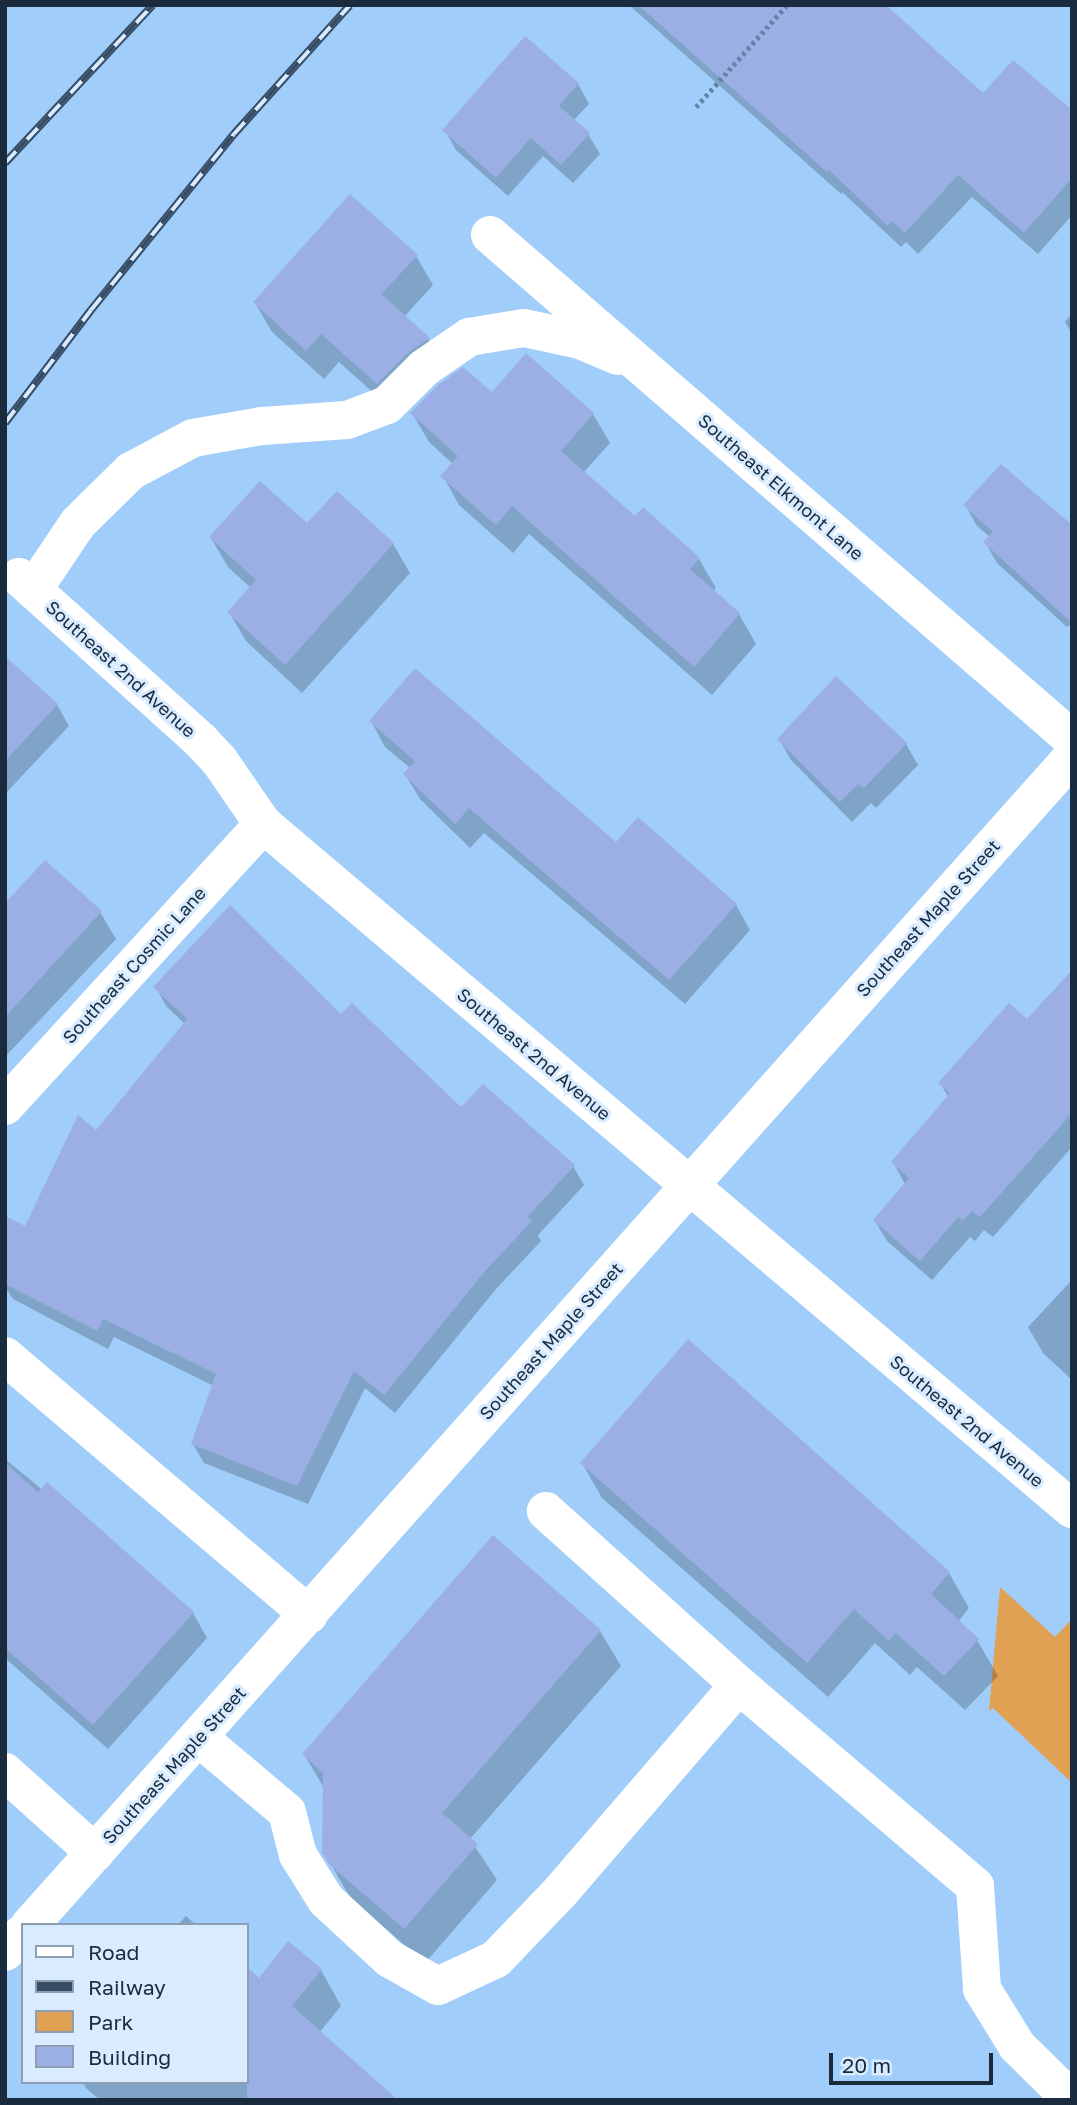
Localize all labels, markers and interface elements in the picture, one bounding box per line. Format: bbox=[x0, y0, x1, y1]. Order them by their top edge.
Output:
street label: Southeast Elkmont Lane bbox=[694, 409, 868, 565]
street label: Southeast 2nd Avenue bbox=[42, 596, 200, 742]
street label: Southeast Maple Street bbox=[852, 835, 1004, 1001]
street label: Southeast Cosmic Lane bbox=[58, 882, 210, 1048]
street label: Southeast 2nd Avenue bbox=[453, 983, 615, 1125]
street label: Southeast Maple Street bbox=[475, 1258, 627, 1424]
street label: Southeast 2nd Avenue bbox=[886, 1350, 1048, 1492]
street label: Southeast Maple Street bbox=[98, 1682, 250, 1848]
legend bbox=[21, 1923, 248, 2084]
text: Road bbox=[88, 1939, 139, 1965]
text: Railway bbox=[88, 1974, 166, 2000]
text: Park bbox=[88, 2009, 133, 2035]
scale bar bbox=[832, 2038, 996, 2082]
text: Building bbox=[88, 2044, 171, 2070]
text: 20 m bbox=[842, 2052, 891, 2078]

